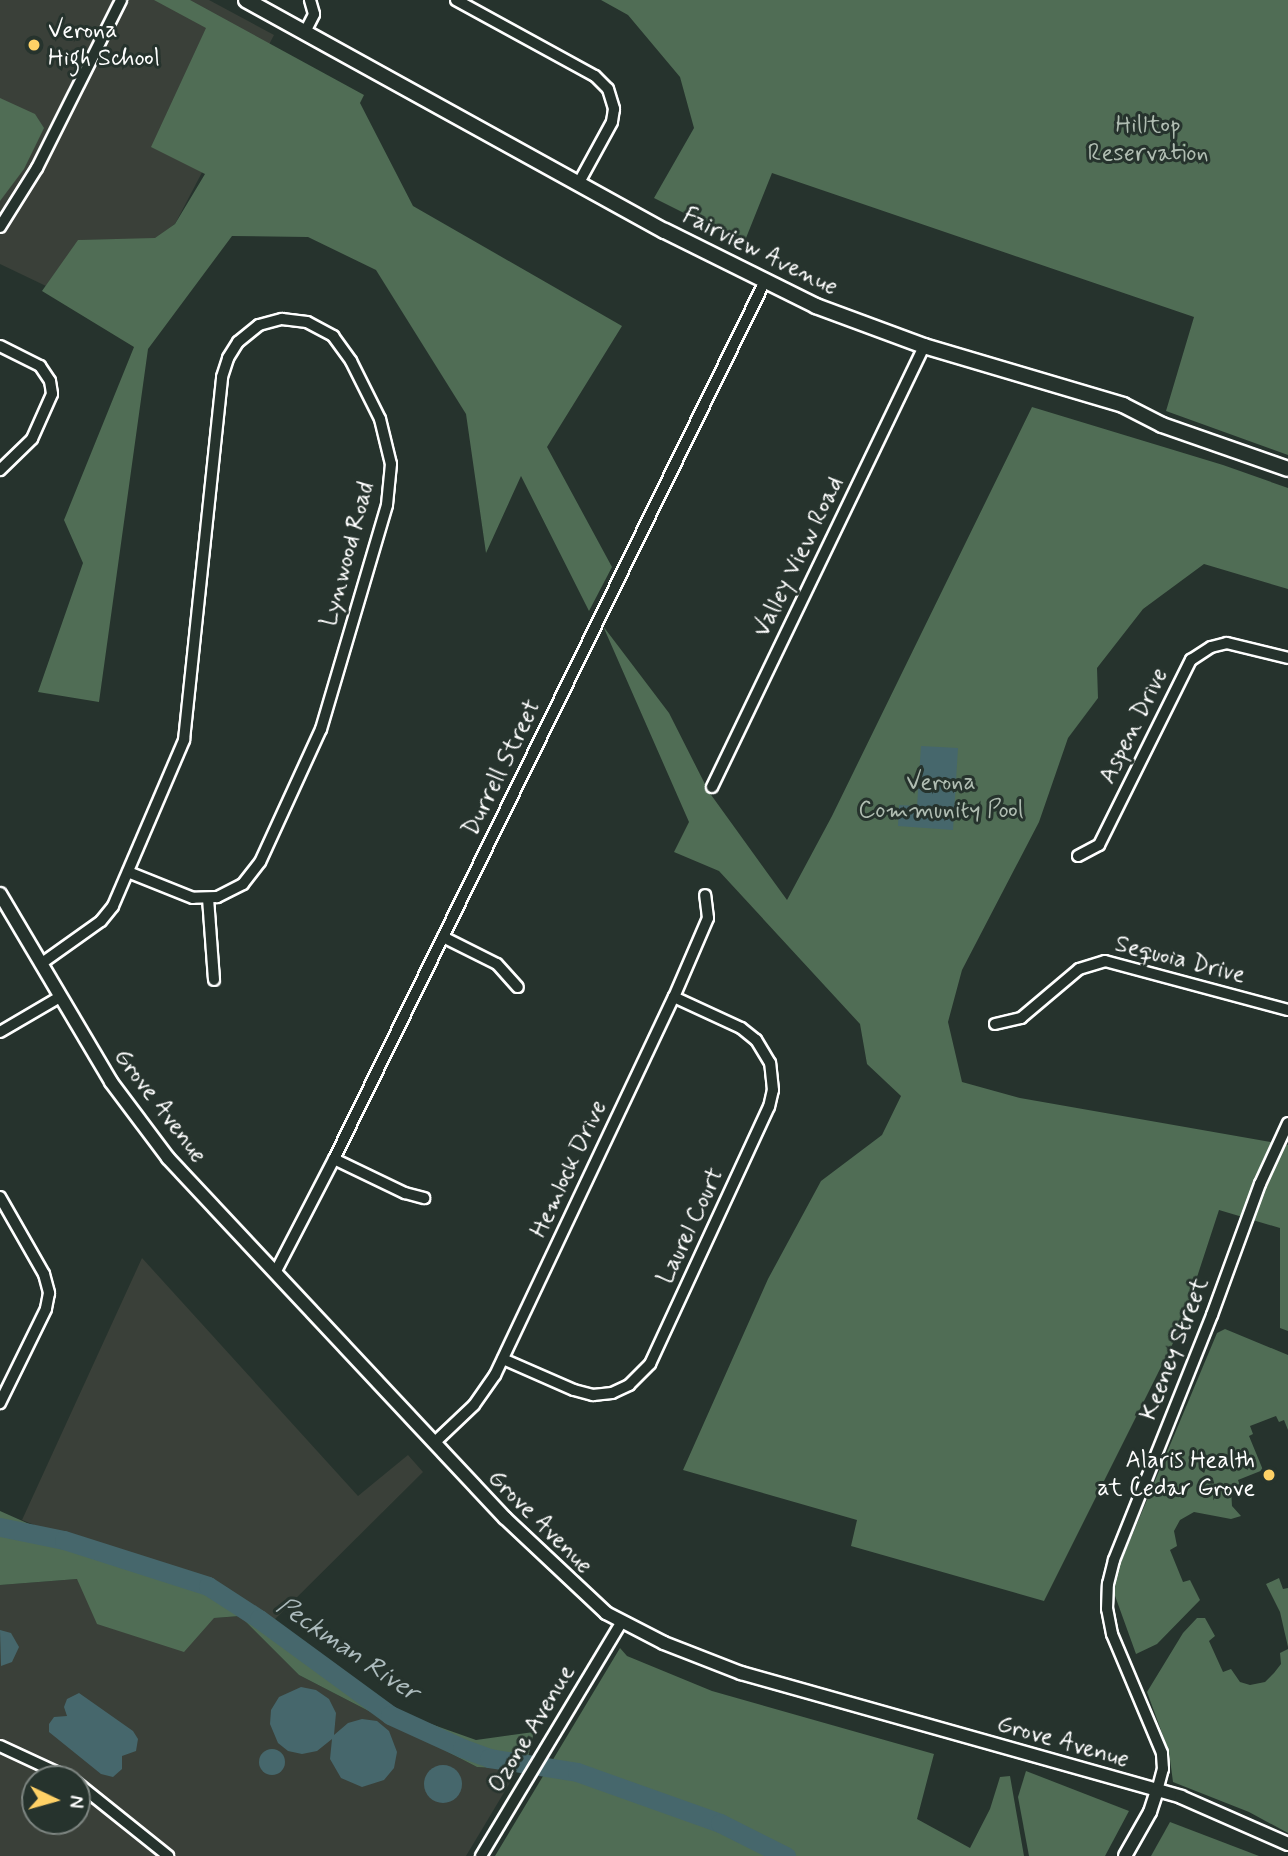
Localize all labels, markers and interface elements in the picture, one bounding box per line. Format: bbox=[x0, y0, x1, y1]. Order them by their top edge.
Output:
place label: Verona High School bbox=[48, 17, 160, 73]
marker: Verona High School bbox=[26, 37, 42, 53]
park label: Hilltop Reservation bbox=[1088, 112, 1208, 168]
street label: Fairview Avenue bbox=[679, 203, 841, 301]
street label: Valley View Road bbox=[749, 475, 849, 639]
street label: Lynwood Road bbox=[315, 479, 381, 629]
street label: Aspen Drive bbox=[1094, 663, 1174, 789]
street label: Durrell Street bbox=[457, 696, 547, 840]
park label: Verona Community Pool bbox=[858, 769, 1024, 825]
street label: Sequoia Drive bbox=[1112, 930, 1248, 990]
street label: Grove Avenue bbox=[107, 1042, 213, 1170]
street label: Hemlock Drive bbox=[525, 1097, 613, 1241]
street label: Laurel Court bbox=[652, 1163, 730, 1289]
street label: Keeney Street bbox=[1135, 1274, 1215, 1424]
place label: Alaris Health at Cedar Grove bbox=[1095, 1447, 1255, 1503]
street label: Grove Avenue bbox=[481, 1463, 599, 1581]
marker: Alaris Health at Cedar Grove bbox=[1261, 1467, 1277, 1483]
water label: Peckman River bbox=[271, 1591, 423, 1709]
street label: Ozone Avenue bbox=[482, 1660, 582, 1798]
street label: Grove Avenue bbox=[992, 1709, 1134, 1775]
north arrow bbox=[21, 1765, 91, 1835]
text: N bbox=[62, 1794, 88, 1809]

